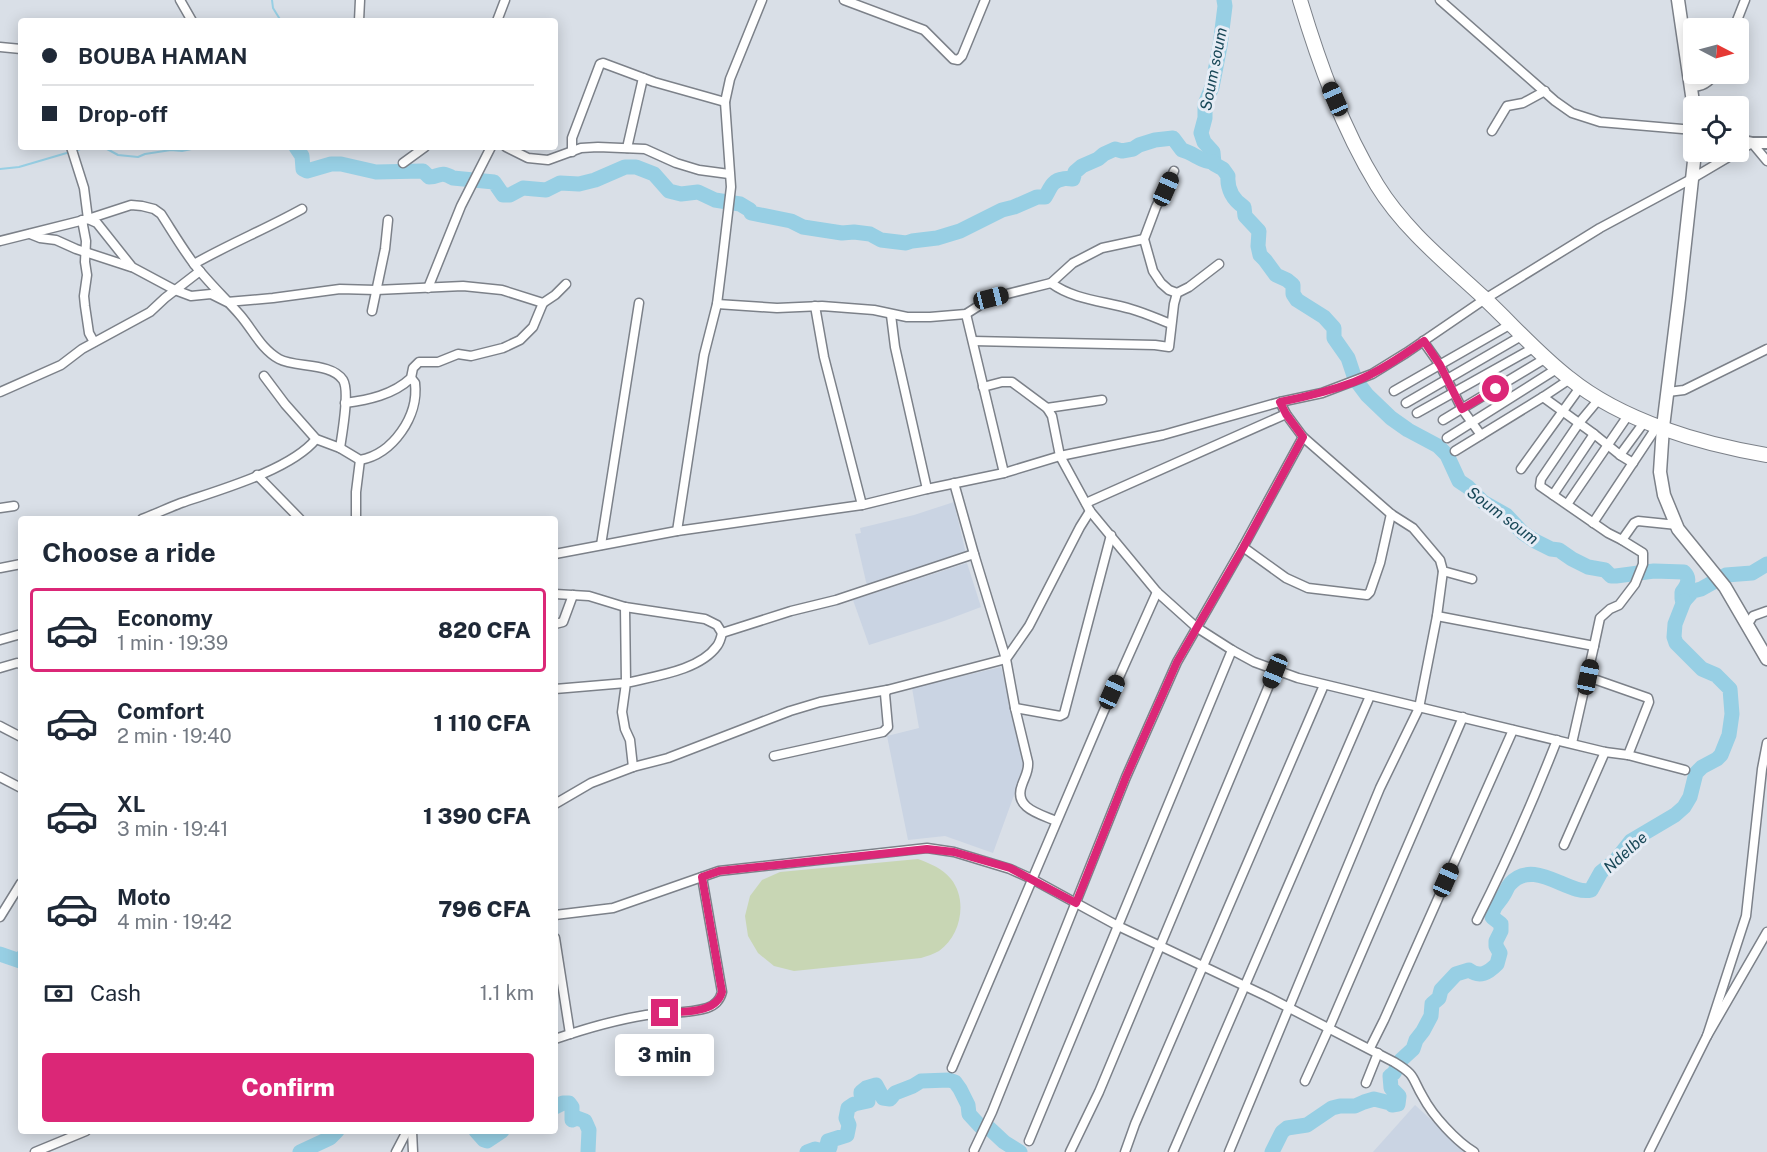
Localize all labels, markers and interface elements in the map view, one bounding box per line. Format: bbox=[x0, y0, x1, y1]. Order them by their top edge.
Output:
north arrow bbox=[1683, 18, 1749, 84]
map controls bbox=[1683, 18, 1749, 162]
water label: Soum soum bbox=[1196, 26, 1231, 112]
text: BOUBA HAMAN bbox=[78, 43, 248, 69]
car bbox=[1319, 79, 1351, 119]
button: locate bbox=[1683, 96, 1749, 162]
text: Drop-off bbox=[78, 101, 168, 127]
car bbox=[1150, 169, 1182, 209]
car bbox=[971, 285, 1011, 311]
route start bbox=[1482, 375, 1509, 402]
water label: Soum soum bbox=[1463, 482, 1542, 548]
text: Choose a ride bbox=[42, 536, 216, 568]
icon: car bbox=[45, 603, 99, 657]
text: Economy bbox=[117, 605, 213, 631]
text: 820 CFA bbox=[438, 617, 531, 643]
text: 1 min · 19:39 bbox=[117, 631, 228, 655]
car bbox=[1260, 651, 1290, 691]
car bbox=[1575, 658, 1601, 696]
car bbox=[1096, 672, 1128, 712]
icon: car bbox=[45, 696, 99, 750]
text: Comfort bbox=[117, 698, 204, 724]
text: 1 110 CFA bbox=[434, 710, 531, 736]
text: 2 min · 19:40 bbox=[117, 724, 232, 748]
icon: car bbox=[45, 789, 99, 843]
text: XL bbox=[117, 791, 145, 817]
text: 1 390 CFA bbox=[423, 803, 531, 829]
text: 3 min · 19:41 bbox=[117, 817, 228, 841]
water label: Ndelbe bbox=[1600, 828, 1651, 877]
car bbox=[1430, 860, 1462, 900]
icon: car bbox=[45, 882, 99, 936]
text: Moto bbox=[117, 884, 171, 910]
text: 796 CFA bbox=[438, 896, 531, 922]
text: 4 min · 19:42 bbox=[117, 910, 232, 934]
icon: cash bbox=[42, 977, 75, 1010]
text: Cash bbox=[90, 980, 141, 1006]
text: 1.1 km bbox=[480, 981, 534, 1005]
route end bbox=[651, 999, 678, 1026]
callout: 3 min bbox=[616, 1034, 714, 1076]
text: 3 min bbox=[638, 1043, 691, 1067]
button: Confirm bbox=[42, 1053, 534, 1122]

